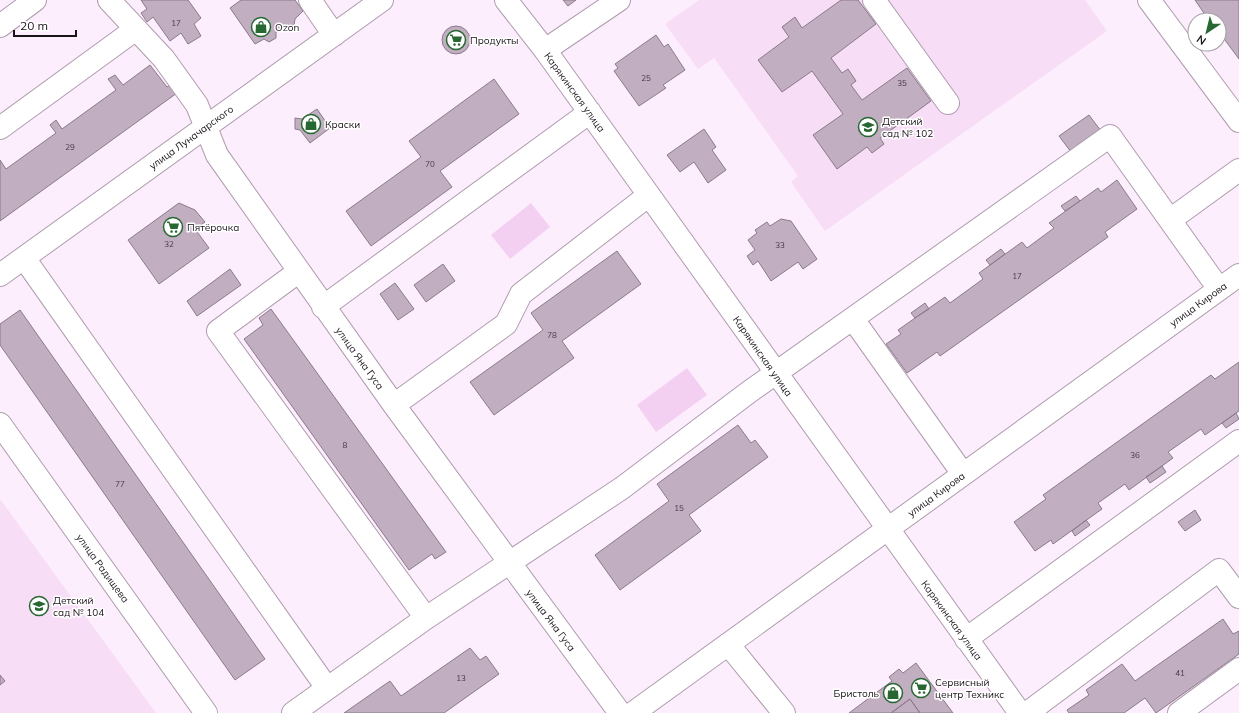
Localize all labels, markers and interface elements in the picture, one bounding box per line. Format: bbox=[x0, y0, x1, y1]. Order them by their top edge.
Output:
scale bar bbox=[14, 12, 76, 38]
north arrow bbox=[1187, 12, 1227, 52]
shop icon: Ozon bbox=[250, 16, 272, 38]
text: 20 m bbox=[20, 18, 48, 33]
house number: 17 bbox=[171, 18, 181, 28]
place label: Ozon bbox=[275, 21, 300, 34]
supermarket icon: Продукты bbox=[445, 29, 467, 51]
text: N bbox=[1194, 32, 1209, 48]
place label: Продукты bbox=[470, 34, 518, 47]
street label: Карякинская улица bbox=[541, 50, 608, 135]
house number: 25 bbox=[641, 73, 651, 83]
house number: 35 bbox=[897, 78, 907, 88]
street label: улица Луначарского bbox=[147, 102, 236, 172]
shop icon: Краски bbox=[300, 113, 322, 135]
place label: Детский сад № 102 bbox=[882, 115, 933, 140]
school or university icon: Детский сад № 102 bbox=[857, 116, 879, 138]
place label: Краски bbox=[325, 118, 360, 131]
house number: 29 bbox=[65, 142, 75, 152]
house number: 70 bbox=[425, 159, 435, 169]
supermarket icon: Пятёрочка bbox=[162, 216, 184, 238]
place label: Пятёрочка bbox=[187, 221, 239, 234]
house number: 32 bbox=[164, 239, 174, 249]
house number: 33 bbox=[775, 240, 785, 250]
house number: 17 bbox=[1012, 271, 1022, 281]
street label: улица Кирова bbox=[1167, 279, 1230, 330]
street label: Карякинская улица bbox=[730, 314, 795, 399]
street label: улица Яна Гуса bbox=[332, 324, 387, 392]
house number: 78 bbox=[547, 330, 557, 340]
house number: 8 bbox=[343, 440, 348, 450]
house number: 36 bbox=[1130, 450, 1140, 460]
street label: улица Кирова bbox=[905, 469, 968, 520]
house number: 77 bbox=[115, 479, 125, 489]
house number: 15 bbox=[674, 503, 684, 513]
street label: улица Радищева bbox=[73, 531, 132, 605]
street label: Карякинская улица bbox=[918, 578, 985, 663]
street label: улица Яна Гуса bbox=[523, 587, 578, 654]
place label: Детский сад № 104 bbox=[53, 594, 104, 619]
school or university icon: Детский сад № 104 bbox=[28, 595, 50, 617]
house number: 41 bbox=[1175, 668, 1185, 678]
house number: 13 bbox=[456, 673, 466, 683]
place label: Сервисный центр Техникс bbox=[935, 676, 1004, 701]
supermarket icon: Сервисный центр Техникс bbox=[910, 677, 932, 699]
shop icon: Бристоль bbox=[882, 682, 904, 704]
place label: Бристоль bbox=[834, 687, 879, 700]

